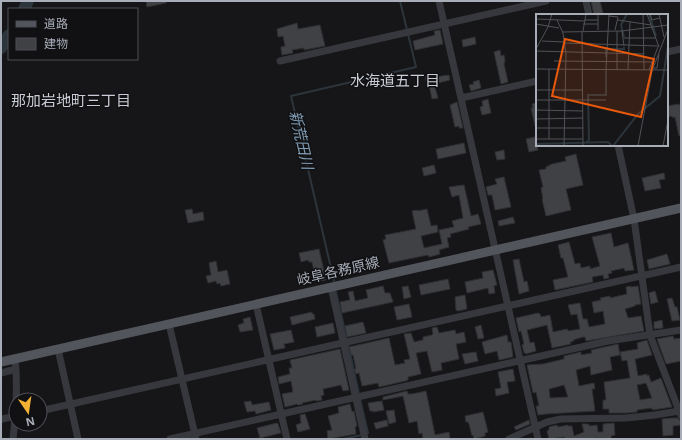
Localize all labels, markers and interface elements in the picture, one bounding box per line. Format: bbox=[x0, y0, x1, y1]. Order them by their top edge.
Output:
legend bbox=[8, 8, 138, 60]
inset map bbox=[536, 14, 668, 146]
text: 道路 bbox=[44, 15, 68, 32]
text: 建物 bbox=[44, 35, 68, 52]
district label: 水海道五丁目 bbox=[350, 70, 440, 90]
district label: 那加岩地町三丁目 bbox=[11, 90, 131, 110]
water label: 新荒田川 bbox=[285, 108, 319, 173]
street label: 岐阜各務原線 bbox=[295, 252, 381, 289]
north arrow bbox=[8, 392, 48, 432]
text: N bbox=[24, 414, 36, 431]

